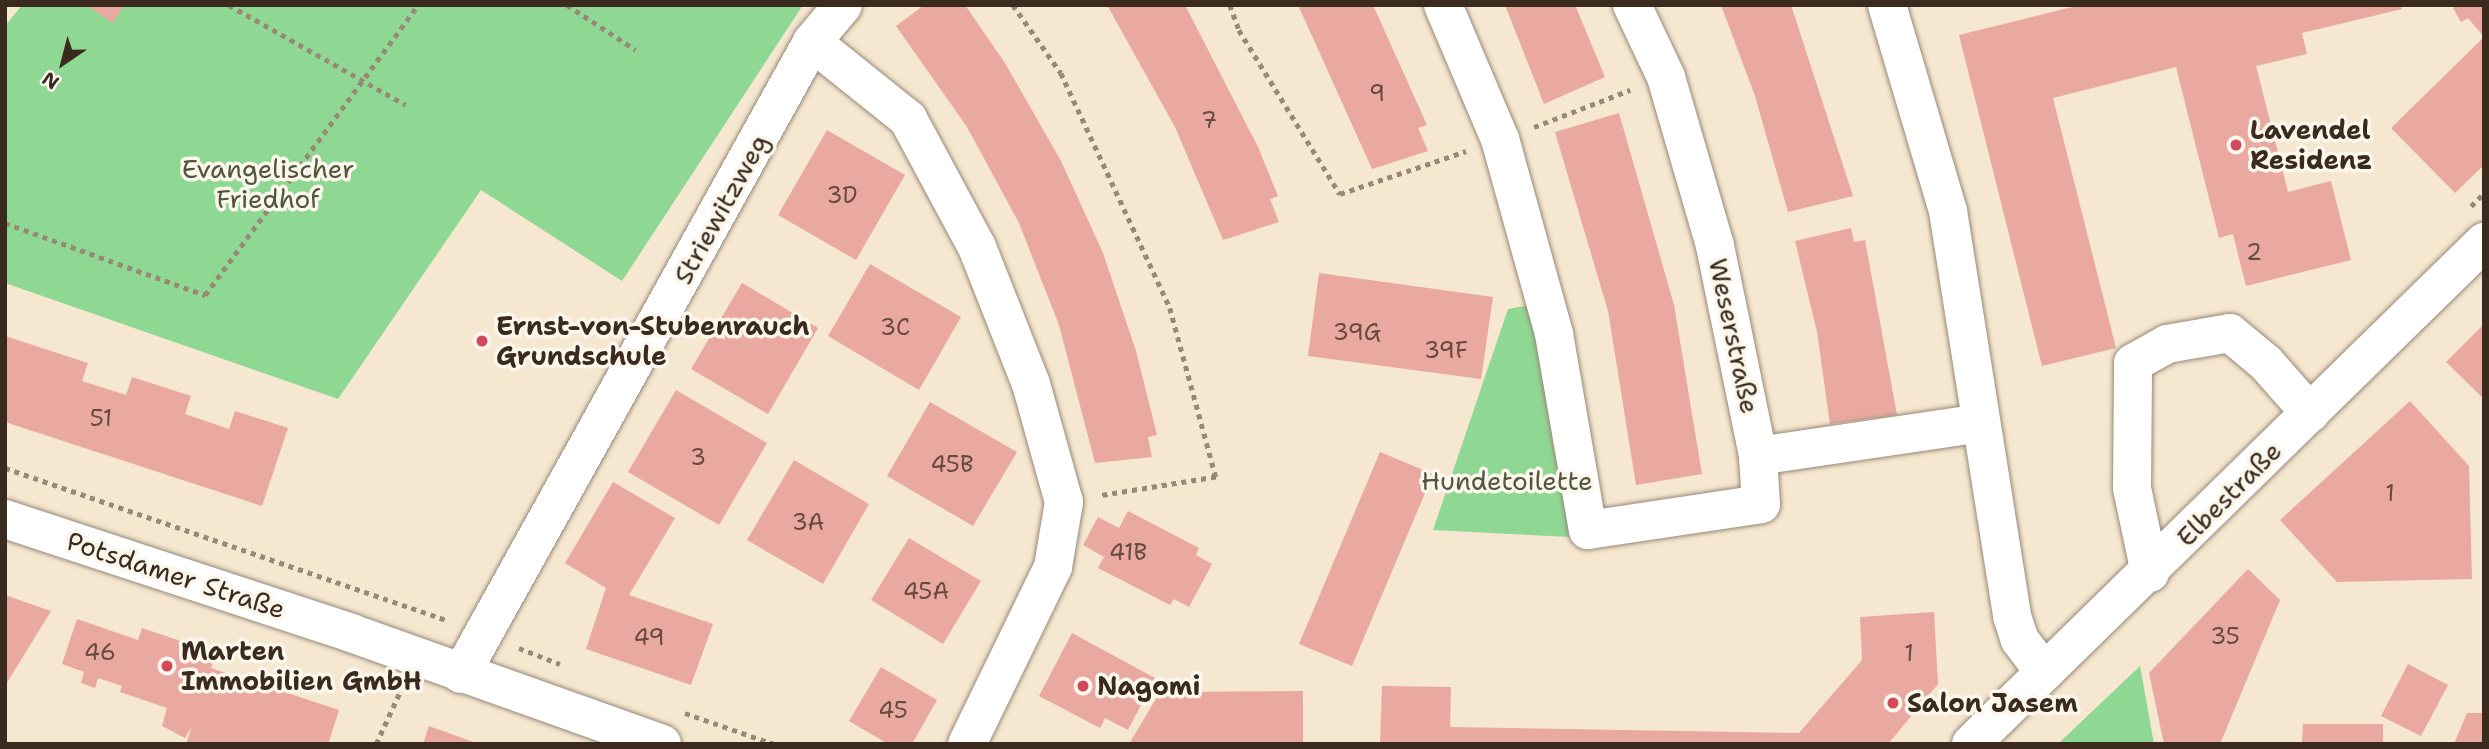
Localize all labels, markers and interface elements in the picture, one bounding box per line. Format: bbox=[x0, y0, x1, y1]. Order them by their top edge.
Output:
north arrow bbox=[28, 28, 98, 98]
text: N bbox=[37, 66, 64, 95]
house number: 9 bbox=[1369, 79, 1385, 107]
house number: 7 bbox=[1201, 106, 1217, 134]
place label: Lavendel Residenz bbox=[2250, 114, 2372, 176]
street label: Striewitzweg bbox=[667, 129, 775, 289]
marker: Lavendel Residenz bbox=[2228, 137, 2244, 153]
park label: Evangelischer Friedhof bbox=[182, 153, 354, 214]
house number: 3D bbox=[826, 181, 858, 209]
house number: 2 bbox=[2246, 238, 2262, 266]
street label: Weserstraße bbox=[1702, 255, 1766, 417]
place label: Ernst-von-Stubenrauch Grundschule bbox=[496, 310, 810, 372]
house number: 3C bbox=[880, 313, 910, 341]
house number: 39G bbox=[1333, 318, 1381, 346]
marker: Ernst-von-Stubenrauch Grundschule bbox=[474, 333, 490, 349]
house number: 39F bbox=[1424, 336, 1468, 364]
house number: 51 bbox=[90, 404, 112, 432]
street label: Elbestraße bbox=[2170, 435, 2288, 553]
house number: 3 bbox=[690, 443, 706, 471]
house number: 45B bbox=[930, 450, 974, 478]
park label: Hundetoilette bbox=[1421, 465, 1593, 497]
house number: 1 bbox=[2385, 479, 2395, 507]
house number: 3A bbox=[792, 508, 824, 536]
street label: Potsdamer Straße bbox=[63, 525, 289, 625]
house number: 41B bbox=[1109, 538, 1147, 566]
house number: 45A bbox=[903, 577, 949, 605]
house number: 35 bbox=[2210, 622, 2240, 650]
house number: 49 bbox=[633, 623, 665, 651]
place label: Marten Immobilien GmbH bbox=[181, 635, 422, 696]
house number: 46 bbox=[84, 638, 116, 666]
house number: 1 bbox=[1904, 639, 1914, 667]
marker: Marten Immobilien GmbH bbox=[159, 658, 175, 674]
place label: Nagomi bbox=[1097, 670, 1200, 702]
marker: Nagomi bbox=[1075, 678, 1091, 694]
place label: Salon Jasem bbox=[1907, 687, 2078, 719]
marker: Salon Jasem bbox=[1885, 695, 1901, 711]
house number: 45 bbox=[878, 696, 908, 724]

